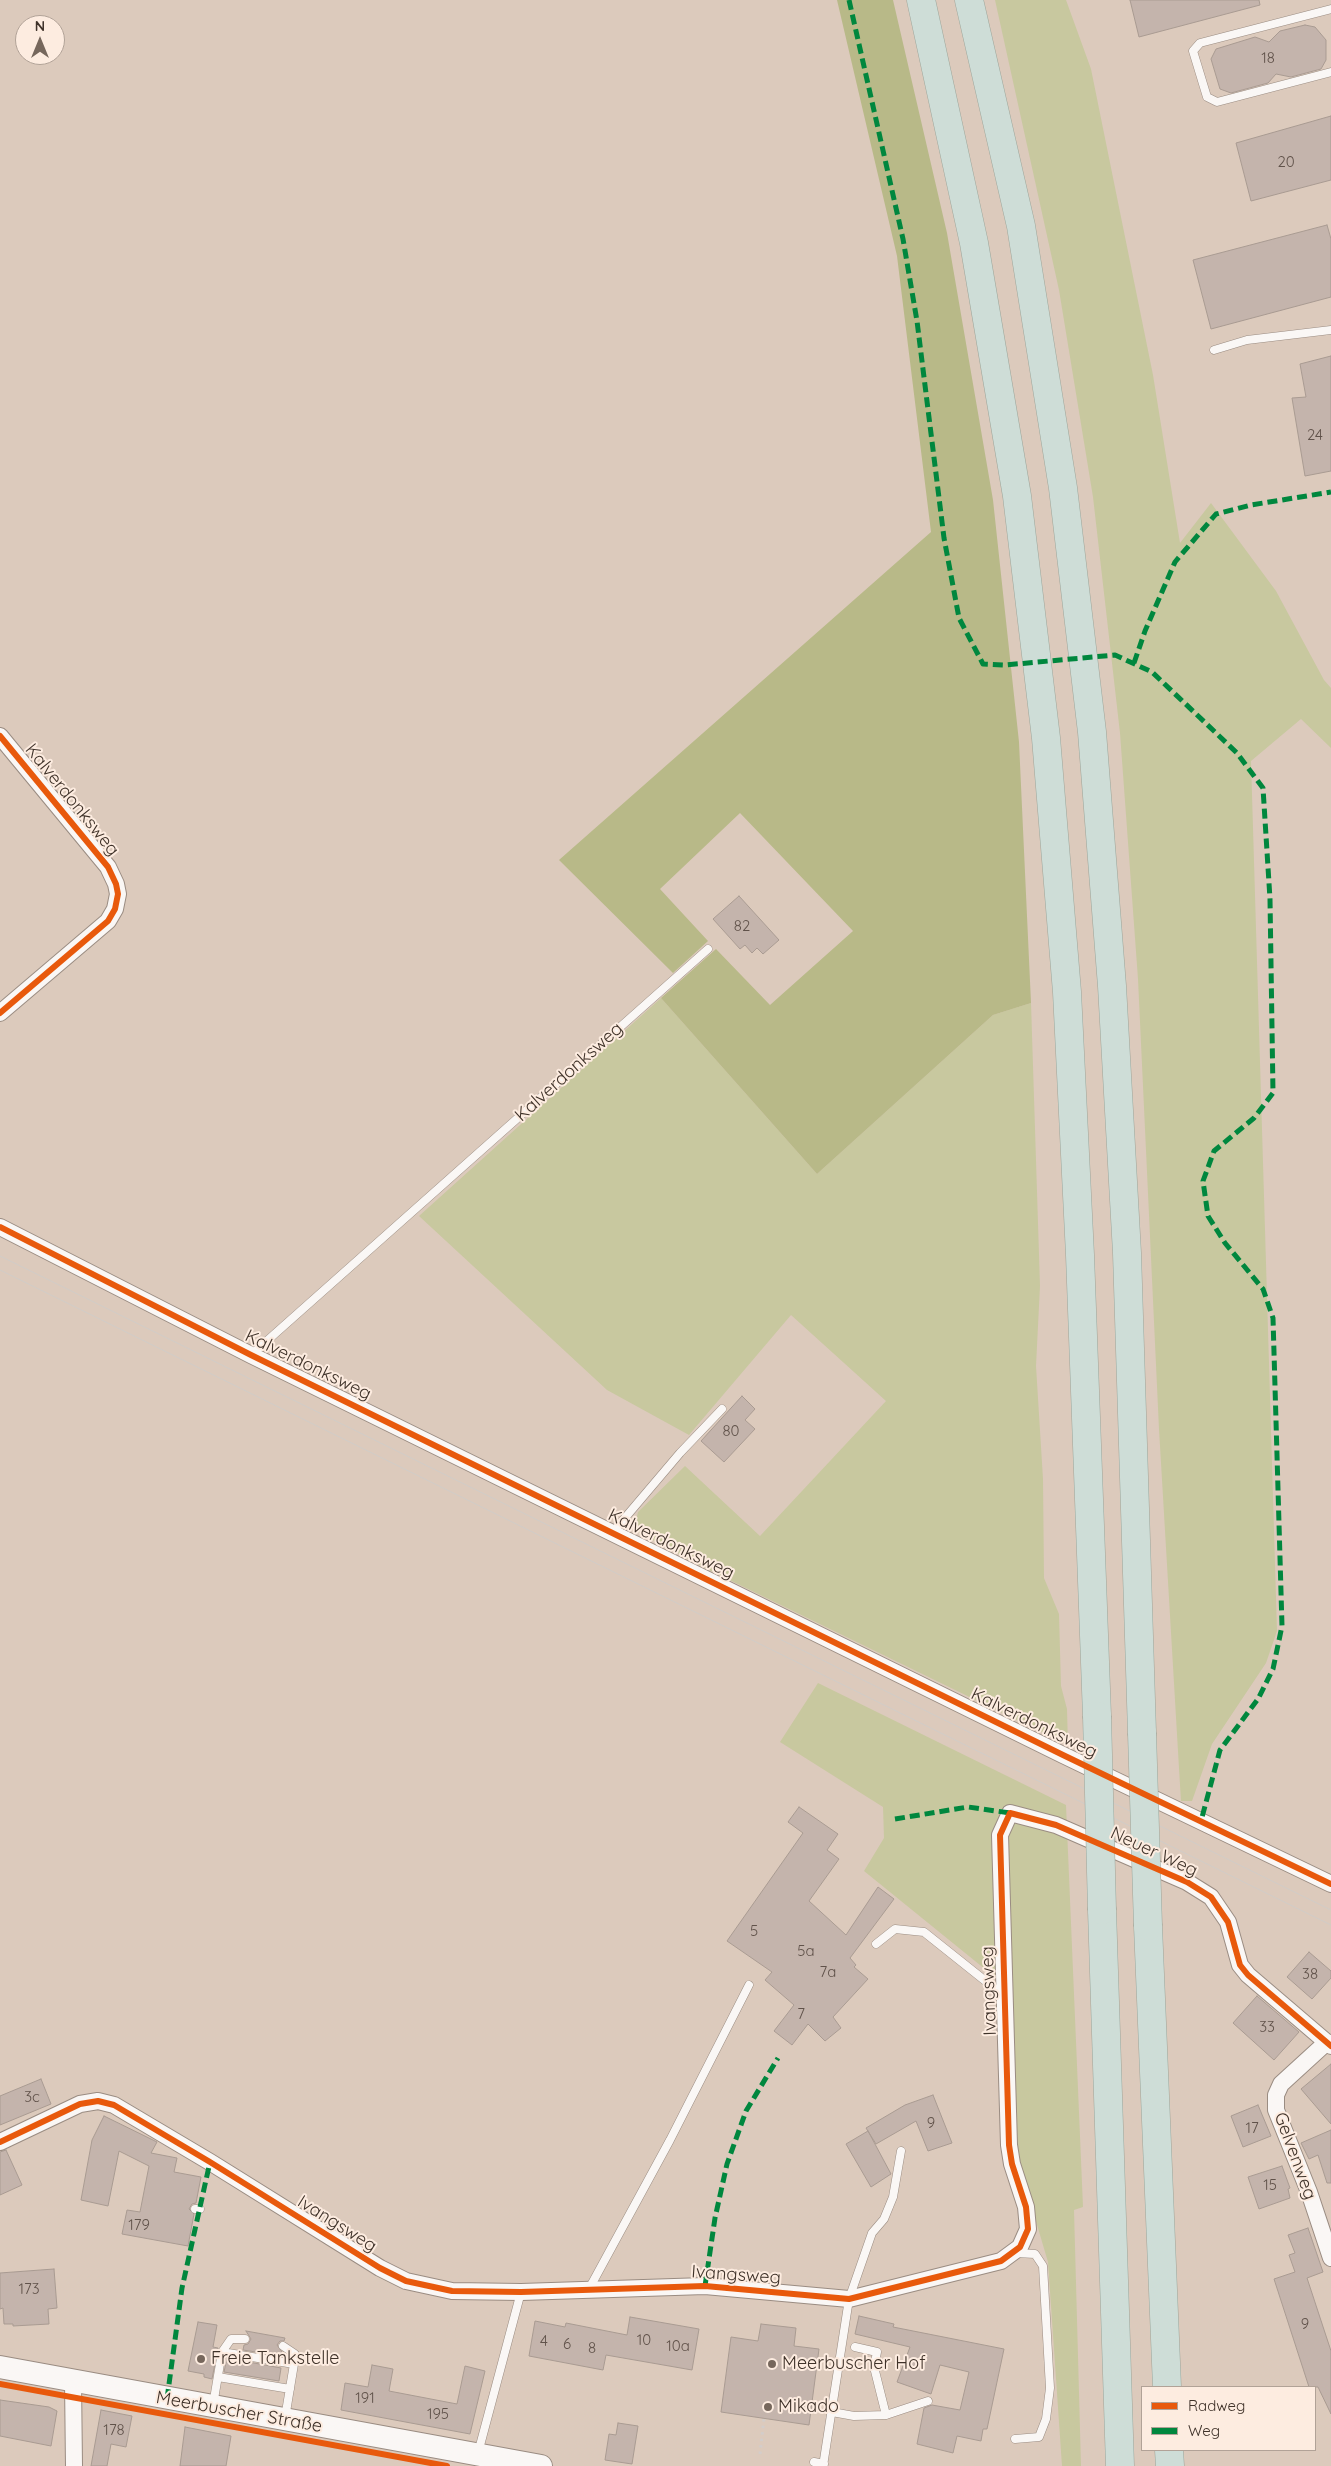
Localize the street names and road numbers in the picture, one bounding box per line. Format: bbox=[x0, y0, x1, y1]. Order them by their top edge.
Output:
street label: Kalverdonksweg bbox=[20, 740, 124, 860]
street label: Kalverdonksweg bbox=[511, 1018, 627, 1126]
street label: Kalverdonksweg bbox=[241, 1325, 375, 1405]
street label: Kalverdonksweg bbox=[604, 1504, 738, 1584]
street label: Kalverdonksweg bbox=[967, 1683, 1101, 1763]
street label: Neuer Weg bbox=[1107, 1822, 1201, 1882]
street label: Ivangsweg bbox=[977, 1946, 1001, 2036]
street label: Gelvenweg bbox=[1269, 2109, 1321, 2203]
street label: Ivangsweg bbox=[293, 2191, 381, 2257]
street label: Ivangsweg bbox=[691, 2261, 781, 2289]
street label: Meerbuscher Straße bbox=[154, 2387, 324, 2437]

